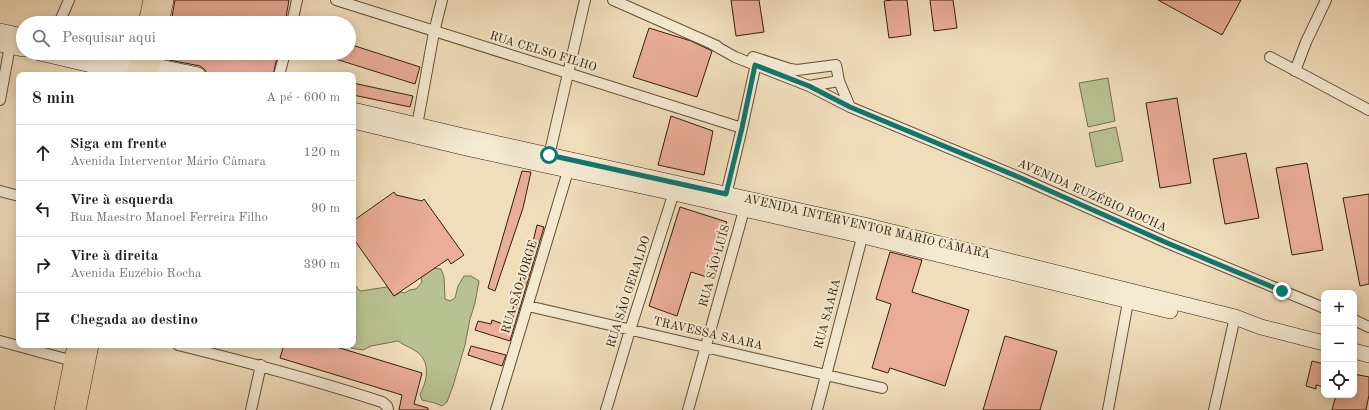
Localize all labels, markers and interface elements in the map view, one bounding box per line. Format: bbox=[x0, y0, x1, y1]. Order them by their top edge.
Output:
search box bbox=[16, 16, 356, 60]
icon: search bbox=[30, 27, 52, 49]
street label: RUA CELSO FILHO bbox=[488, 30, 598, 74]
text: Pesquisar aqui bbox=[62, 31, 156, 46]
text: 8 min bbox=[32, 90, 75, 107]
text: A pé · 600 m bbox=[266, 91, 340, 104]
text: Siga em frente bbox=[70, 137, 167, 152]
icon: ahead bbox=[32, 142, 54, 164]
text: 120 m bbox=[303, 146, 340, 159]
route start bbox=[540, 146, 558, 164]
text: Avenida Interventor Mário Câmara bbox=[70, 155, 266, 168]
street label: AVENIDA EUZÉBIO ROCHA bbox=[1016, 155, 1170, 234]
street label: AVENIDA INTERVENTOR MÁRIO CÂMARA bbox=[742, 190, 992, 261]
text: Vire à esquerda bbox=[70, 193, 174, 208]
icon: left bbox=[32, 198, 54, 220]
text: 90 m bbox=[311, 202, 340, 215]
text: Rua Maestro Manoel Ferreira Filho bbox=[70, 211, 268, 224]
street label: RUA SÃO LUÍS bbox=[695, 223, 733, 309]
street label: RUA SÃO GERALDO bbox=[602, 234, 653, 349]
street label: RUA SÃO JORGE bbox=[497, 238, 540, 335]
text: Vire à direita bbox=[70, 249, 158, 264]
icon: right bbox=[32, 254, 54, 276]
text: 390 m bbox=[303, 258, 340, 271]
text: Avenida Euzébio Rocha bbox=[70, 267, 202, 280]
street label: RUA SAARA bbox=[813, 278, 843, 350]
route end bbox=[1273, 282, 1291, 300]
map controls bbox=[1321, 290, 1357, 398]
button: + bbox=[1321, 290, 1357, 326]
icon: arrive bbox=[32, 310, 54, 332]
text: Chegada ao destino bbox=[70, 313, 198, 328]
street label: TRAVESSA SAARA bbox=[652, 316, 764, 352]
button: − bbox=[1321, 326, 1357, 362]
button: locate bbox=[1321, 362, 1357, 398]

